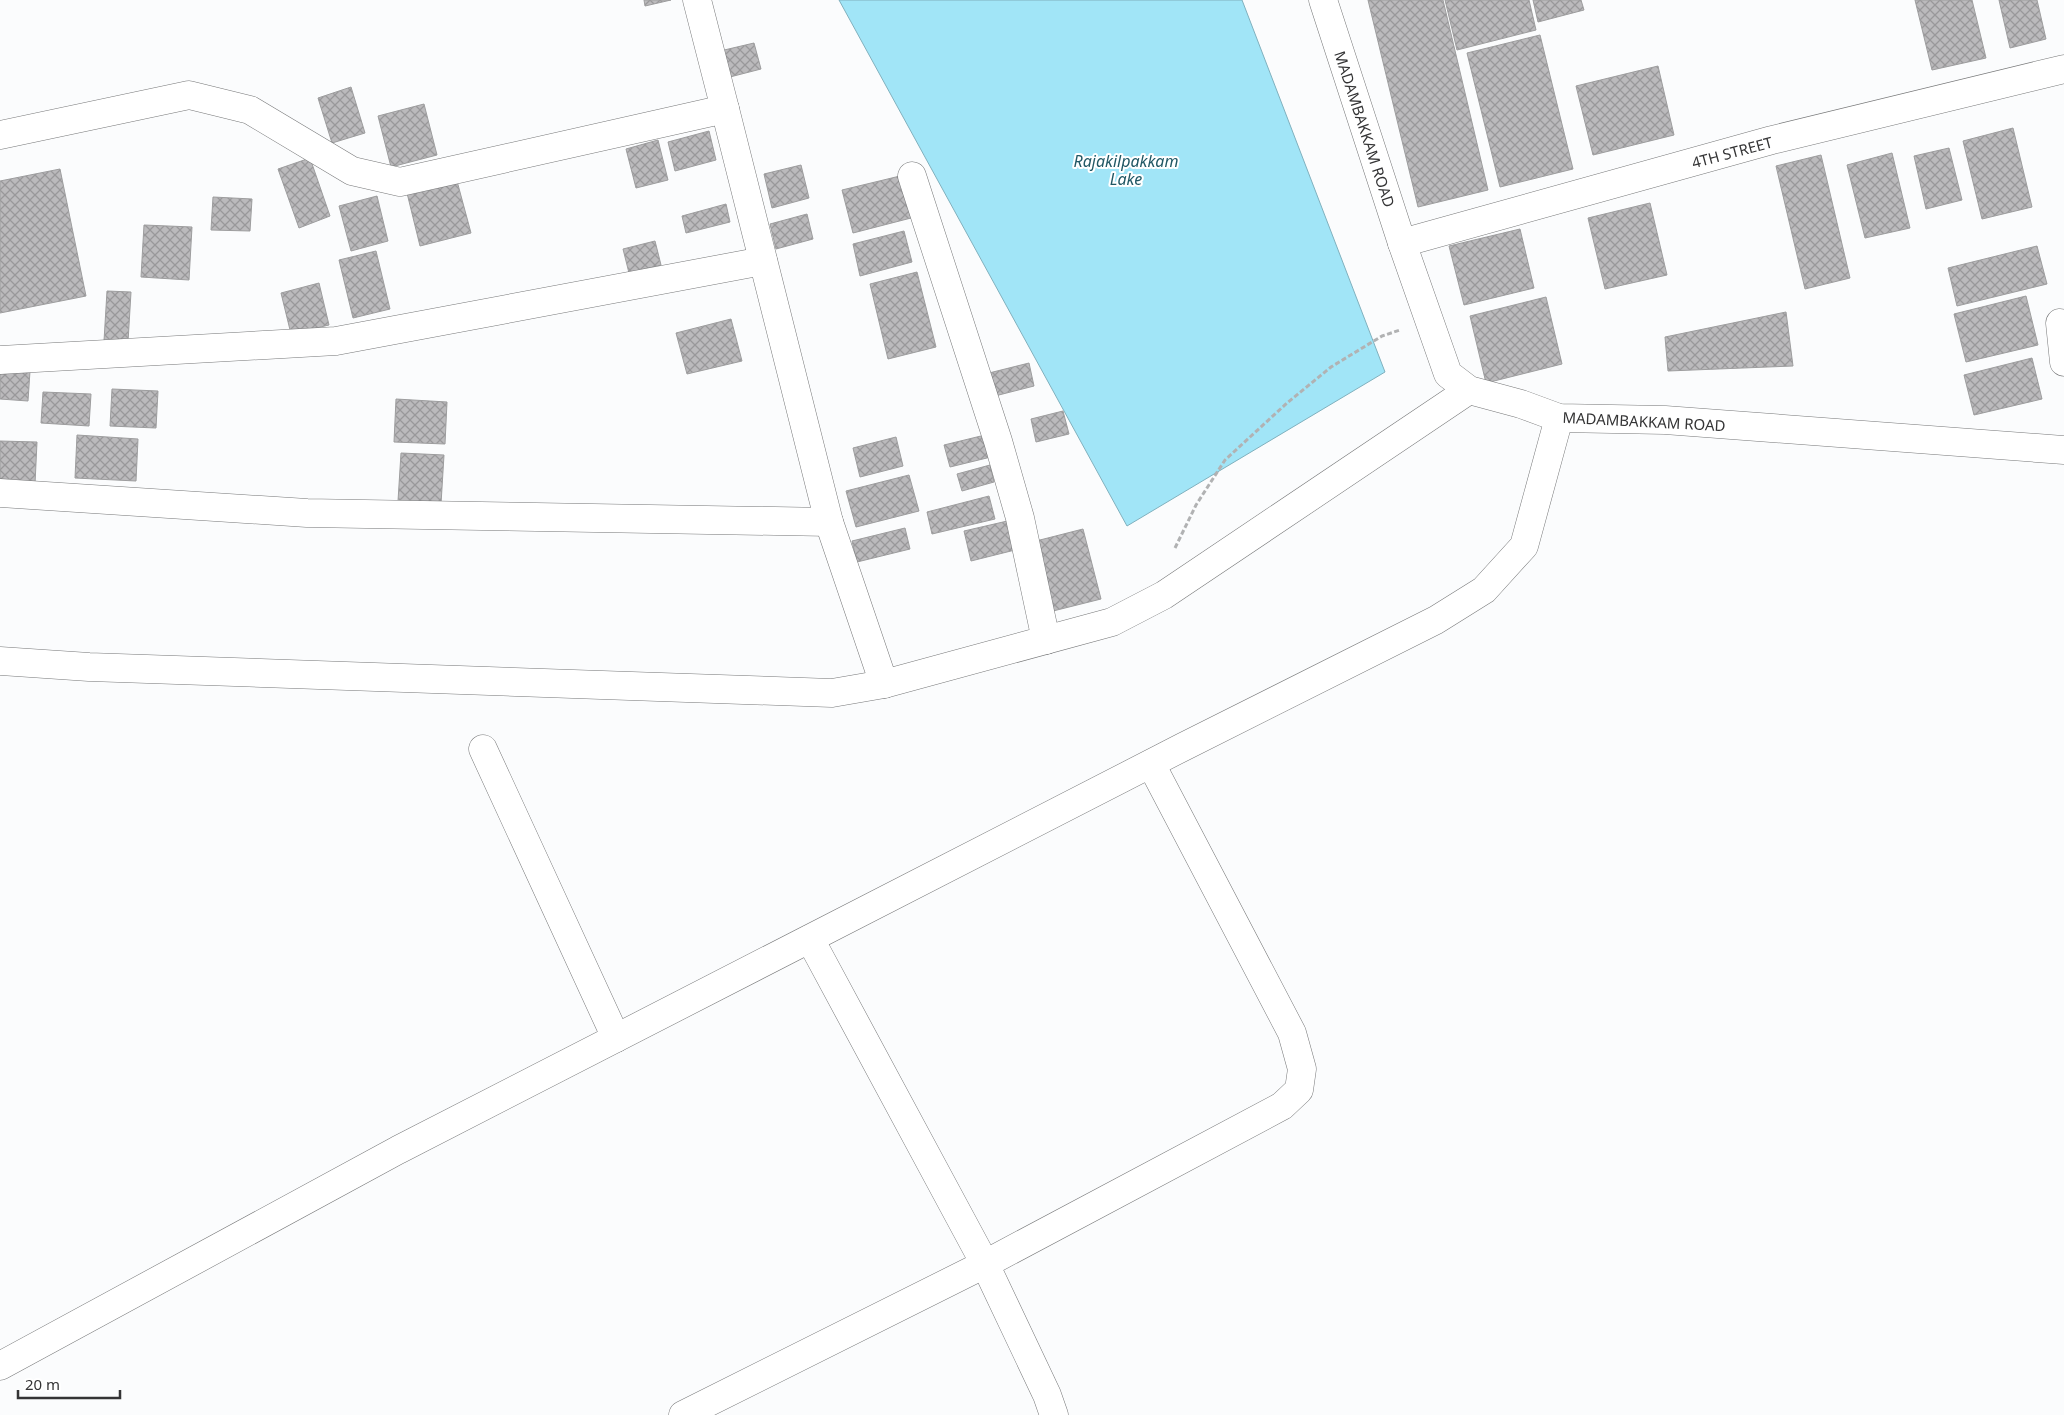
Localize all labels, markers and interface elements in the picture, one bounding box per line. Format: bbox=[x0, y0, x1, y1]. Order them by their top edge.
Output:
street label: MADAMBAKKAM ROAD bbox=[1330, 48, 1400, 210]
street label: 4TH STREET bbox=[1689, 131, 1775, 172]
water label: Rajakilpakkam Lake bbox=[1074, 150, 1178, 190]
street label: MADAMBAKKAM ROAD bbox=[1562, 407, 1726, 435]
scale bar bbox=[18, 1368, 120, 1400]
text: 20 m bbox=[25, 1374, 60, 1394]

